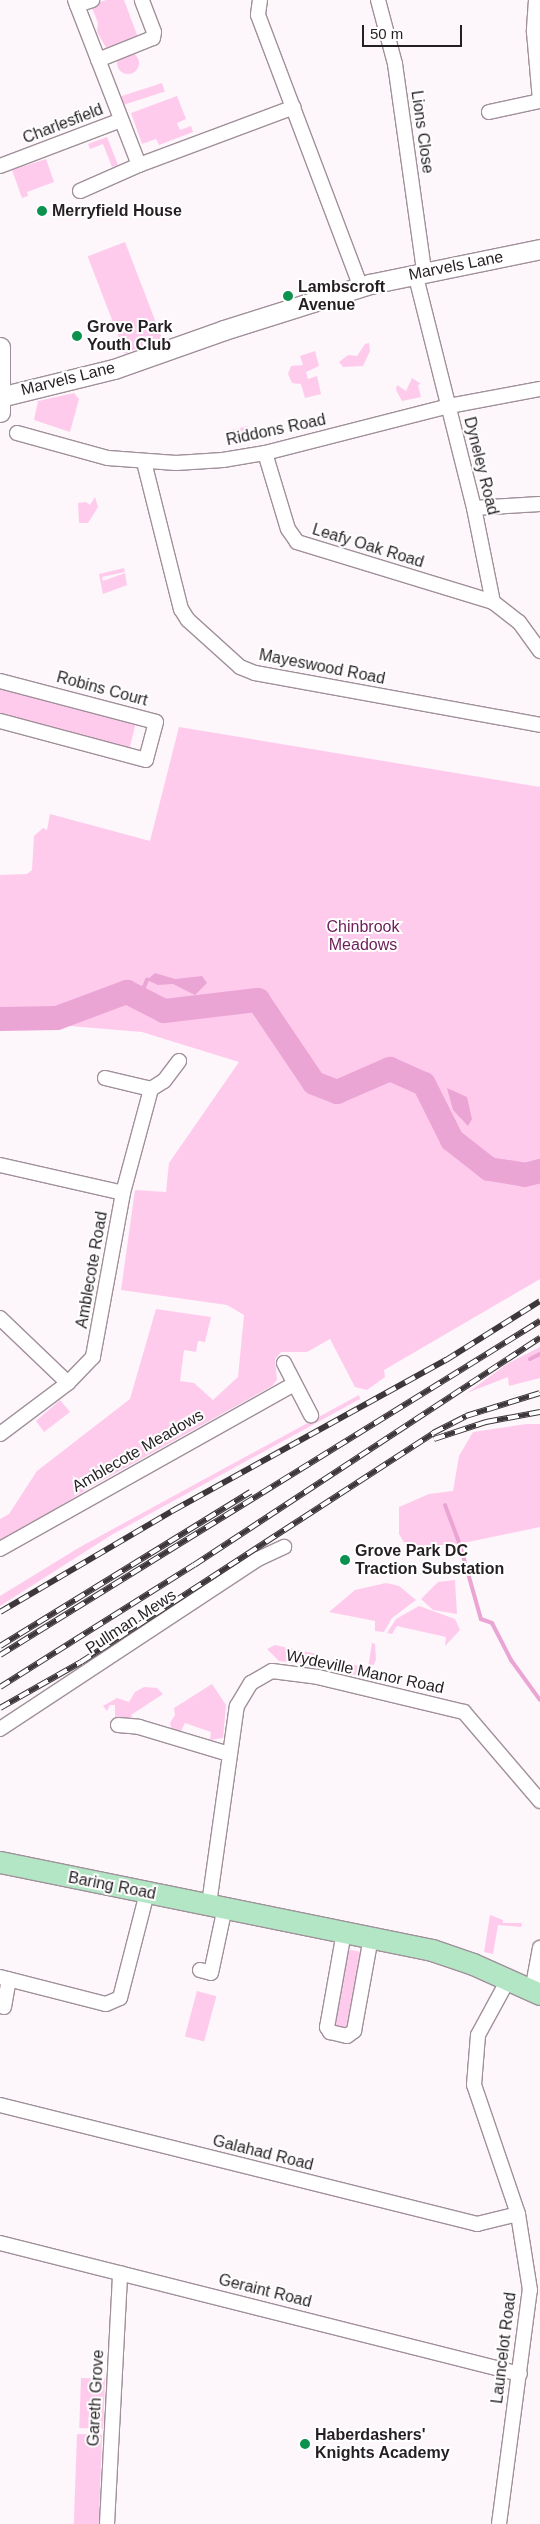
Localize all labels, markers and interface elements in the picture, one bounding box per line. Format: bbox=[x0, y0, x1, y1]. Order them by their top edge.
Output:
scale bar bbox=[365, 15, 465, 47]
text: 50 m bbox=[370, 25, 403, 42]
street label: Lions Close bbox=[407, 89, 437, 175]
street label: Charlesfield bbox=[20, 100, 106, 148]
place label: Merryfield House bbox=[52, 201, 182, 221]
marker: Merryfield House bbox=[36, 205, 48, 217]
street label: Marvels Lane bbox=[407, 247, 505, 285]
place label: Lambscroft Avenue bbox=[298, 277, 385, 315]
marker: Lambscroft Avenue bbox=[282, 290, 294, 302]
place label: Grove Park Youth Club bbox=[87, 317, 172, 355]
marker: Grove Park Youth Club bbox=[71, 330, 83, 342]
street label: Marvels Lane bbox=[19, 358, 117, 400]
street label: Riddons Road bbox=[224, 410, 328, 450]
street label: Dyneley Road bbox=[460, 415, 502, 517]
street label: Leafy Oak Road bbox=[310, 520, 426, 572]
street label: Mayeswood Road bbox=[257, 645, 387, 689]
street label: Robins Court bbox=[54, 668, 150, 710]
park label: Chinbrook Meadows bbox=[327, 917, 399, 955]
street label: Amblecote Road bbox=[72, 1210, 112, 1330]
street label: Amblecote Meadows bbox=[69, 1406, 207, 1496]
place label: Grove Park DC Traction Substation bbox=[355, 1541, 504, 1579]
marker: Grove Park DC Traction Substation bbox=[339, 1554, 351, 1566]
street label: Pullman Mews bbox=[82, 1586, 180, 1658]
street label: Wydeville Manor Road bbox=[284, 1646, 446, 1698]
street label: Baring Road bbox=[67, 1868, 157, 1904]
street label: Galahad Road bbox=[211, 2131, 315, 2175]
street label: Geraint Road bbox=[217, 2270, 313, 2312]
street label: Launcelot Road bbox=[488, 2291, 520, 2405]
street label: Gareth Grove bbox=[84, 2349, 108, 2447]
place label: Haberdashers' Knights Academy bbox=[315, 2425, 450, 2463]
marker: Haberdashers' Knights Academy bbox=[299, 2438, 311, 2450]

